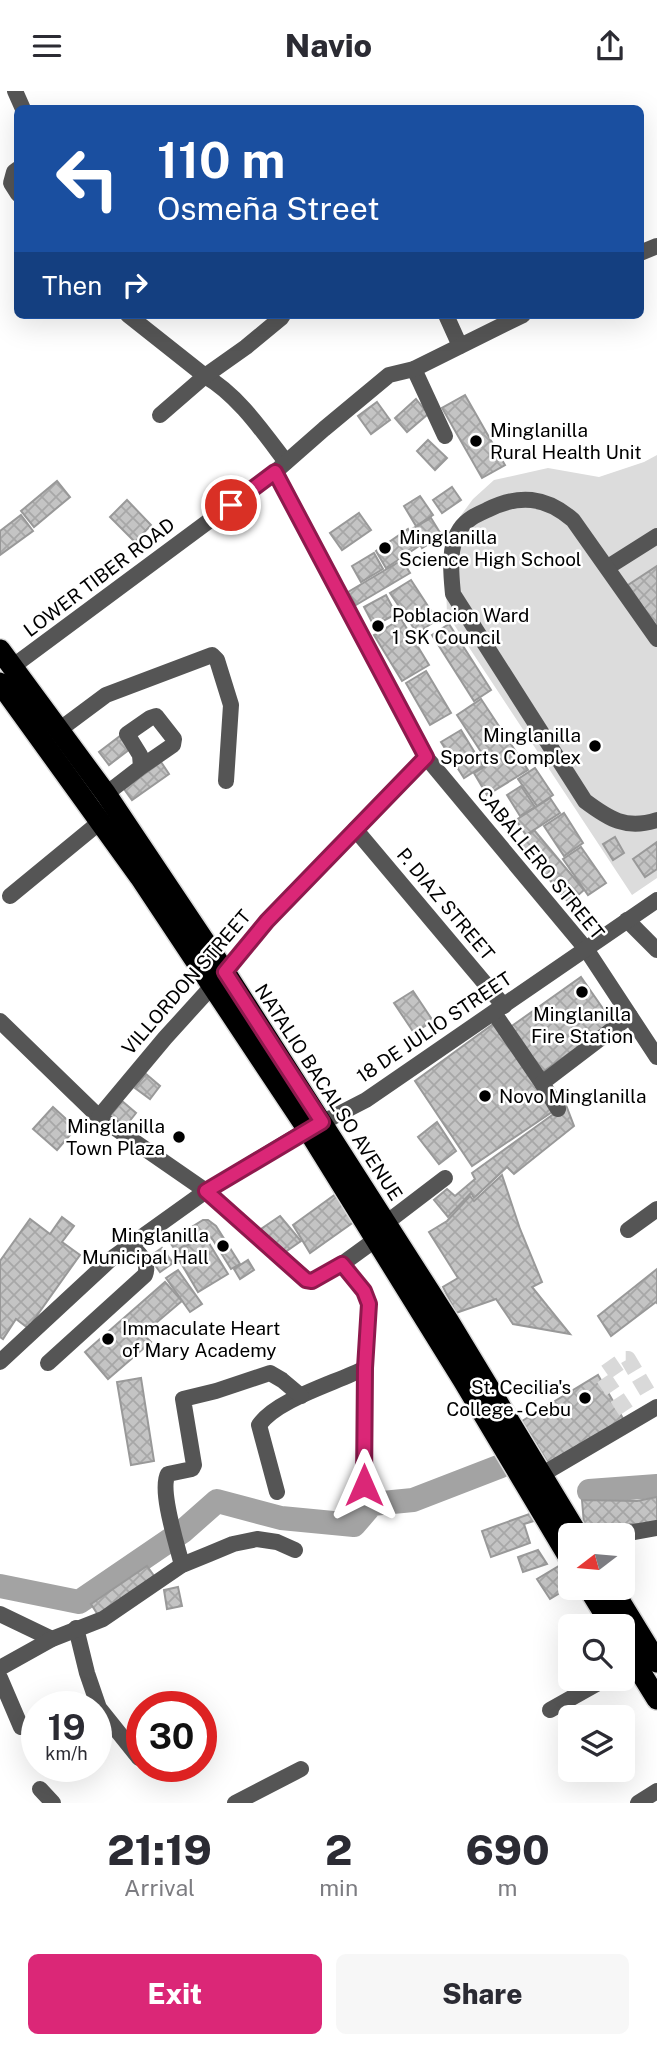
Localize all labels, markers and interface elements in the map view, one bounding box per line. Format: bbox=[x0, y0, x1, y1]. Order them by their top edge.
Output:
icon: menu bbox=[28, 27, 66, 65]
text: Navio bbox=[285, 27, 372, 64]
icon: share bbox=[591, 27, 629, 65]
text: 110 m bbox=[157, 131, 285, 189]
icon: left bbox=[42, 133, 133, 224]
text: Osmeña Street bbox=[157, 190, 380, 227]
icon: right bbox=[116, 266, 154, 304]
text: Then bbox=[42, 270, 102, 301]
place label: Minglanilla Rural Health Unit bbox=[490, 419, 642, 463]
marker: Minglanilla Rural Health Unit bbox=[468, 433, 484, 449]
pin bbox=[201, 475, 261, 535]
icon: arrive bbox=[212, 486, 250, 524]
street label: LOWER TIBER ROAD bbox=[19, 513, 179, 641]
place label: Minglanilla Science High School bbox=[399, 526, 582, 570]
marker: Minglanilla Science High School bbox=[377, 540, 393, 556]
place label: Poblacion Ward 1 SK Council bbox=[392, 604, 529, 648]
marker: Poblacion Ward 1 SK Council bbox=[370, 618, 386, 634]
place label: Minglanilla Sports Complex bbox=[440, 724, 581, 768]
marker: Minglanilla Sports Complex bbox=[587, 738, 603, 754]
street label: CABALLERO STREET bbox=[473, 782, 609, 944]
street label: P. DIAZ STREET bbox=[393, 843, 499, 965]
street label: VILLORDON STREET bbox=[117, 905, 255, 1059]
street label: 18 DE JULIO STREET bbox=[353, 967, 515, 1087]
street label: NATALIO BACALSO AVENUE bbox=[251, 980, 407, 1204]
marker: Minglanilla Fire Station bbox=[574, 984, 590, 1000]
place label: Minglanilla Fire Station bbox=[531, 1003, 633, 1047]
place label: Novo Minglanilla bbox=[499, 1085, 646, 1107]
marker: Novo Minglanilla bbox=[477, 1088, 493, 1104]
place label: Minglanilla Town Plaza bbox=[66, 1115, 165, 1159]
marker: Minglanilla Town Plaza bbox=[171, 1129, 187, 1145]
place label: Minglanilla Municipal Hall bbox=[82, 1224, 209, 1268]
marker: Minglanilla Municipal Hall bbox=[215, 1238, 231, 1254]
place label: Immaculate Heart of Mary Academy bbox=[122, 1317, 280, 1361]
marker: Immaculate Heart of Mary Academy bbox=[100, 1331, 116, 1347]
place label: St. Cecilia's College - Cebu bbox=[446, 1376, 571, 1420]
marker: St. Cecilia's College - Cebu bbox=[577, 1390, 593, 1406]
position arrow bbox=[327, 1448, 401, 1522]
north arrow bbox=[558, 1523, 635, 1599]
map controls bbox=[558, 1523, 635, 1782]
button: search bbox=[558, 1614, 635, 1691]
speed limit sign: 30 bbox=[126, 1691, 217, 1782]
button: layers bbox=[558, 1705, 635, 1782]
text: 19 bbox=[47, 1707, 86, 1748]
text: km/h bbox=[45, 1743, 88, 1764]
text: 21:19 bbox=[107, 1825, 212, 1874]
text: 2 bbox=[325, 1825, 352, 1874]
text: 690 bbox=[465, 1825, 550, 1874]
text: Arrival bbox=[124, 1874, 195, 1901]
text: min bbox=[319, 1874, 358, 1901]
text: m bbox=[498, 1874, 518, 1901]
button: Exit bbox=[28, 1954, 322, 2034]
button: Share bbox=[336, 1954, 629, 2034]

